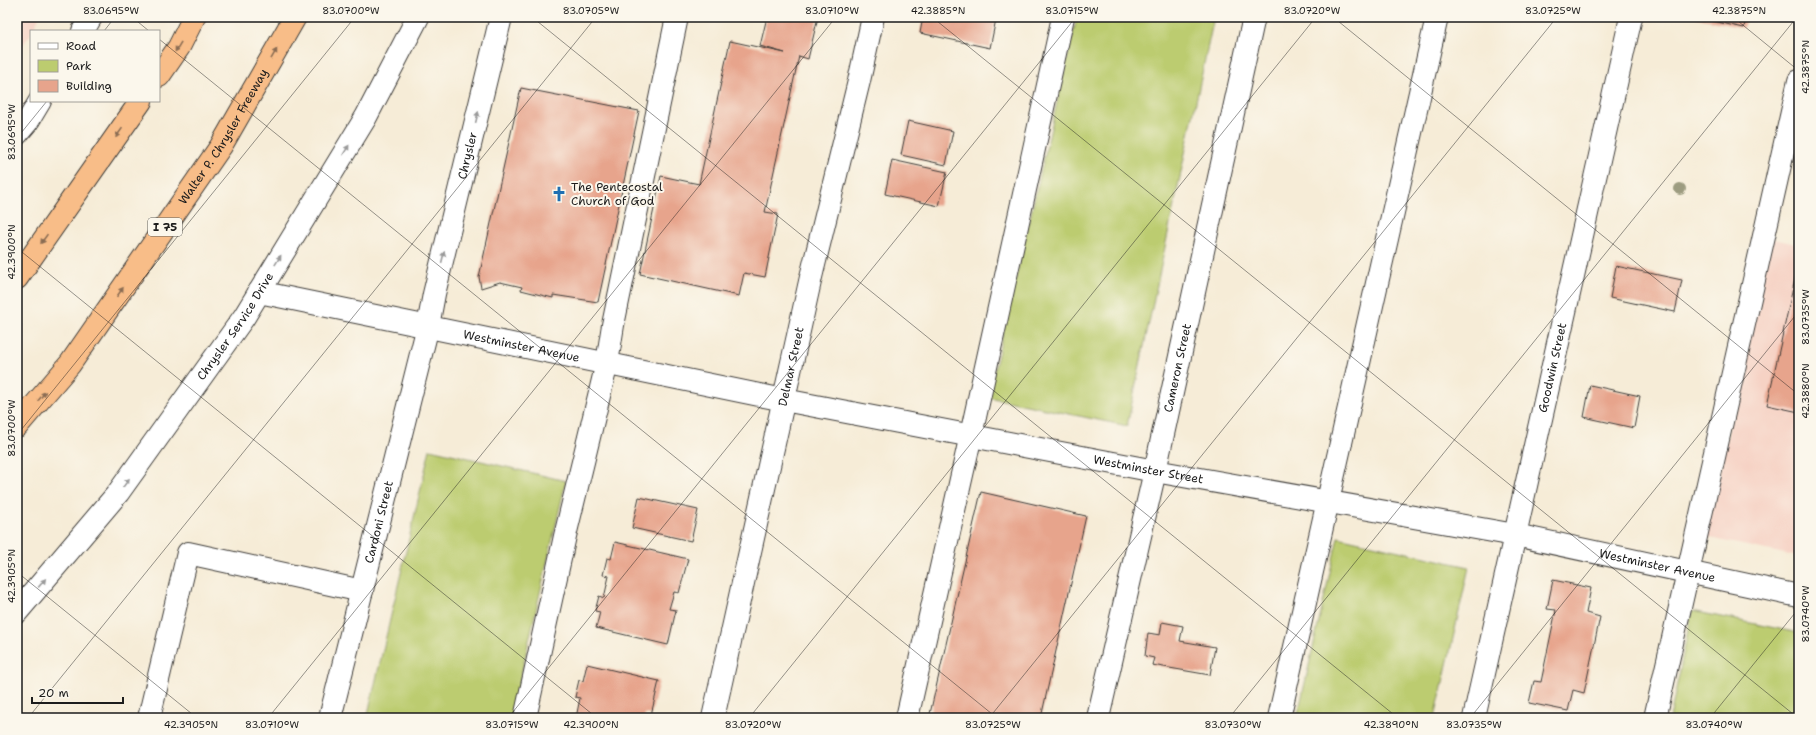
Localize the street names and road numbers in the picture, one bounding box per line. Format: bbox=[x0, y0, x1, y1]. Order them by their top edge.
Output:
street label: Walter P. Chrysler Freeway bbox=[175, 66, 272, 208]
street label: Chrysler bbox=[454, 130, 481, 181]
road number: I 75 bbox=[148, 218, 182, 236]
street label: Chrysler Service Drive bbox=[193, 269, 277, 383]
street label: Goodwin Street bbox=[1535, 321, 1570, 414]
street label: Cameron Street bbox=[1160, 322, 1195, 414]
street label: Delmar Street bbox=[775, 325, 808, 408]
street label: Westminster Avenue bbox=[462, 326, 581, 366]
street label: Westminster Street bbox=[1092, 451, 1205, 487]
street label: Cardoni Street bbox=[361, 479, 397, 565]
street label: Westminster Avenue bbox=[1598, 545, 1717, 586]

